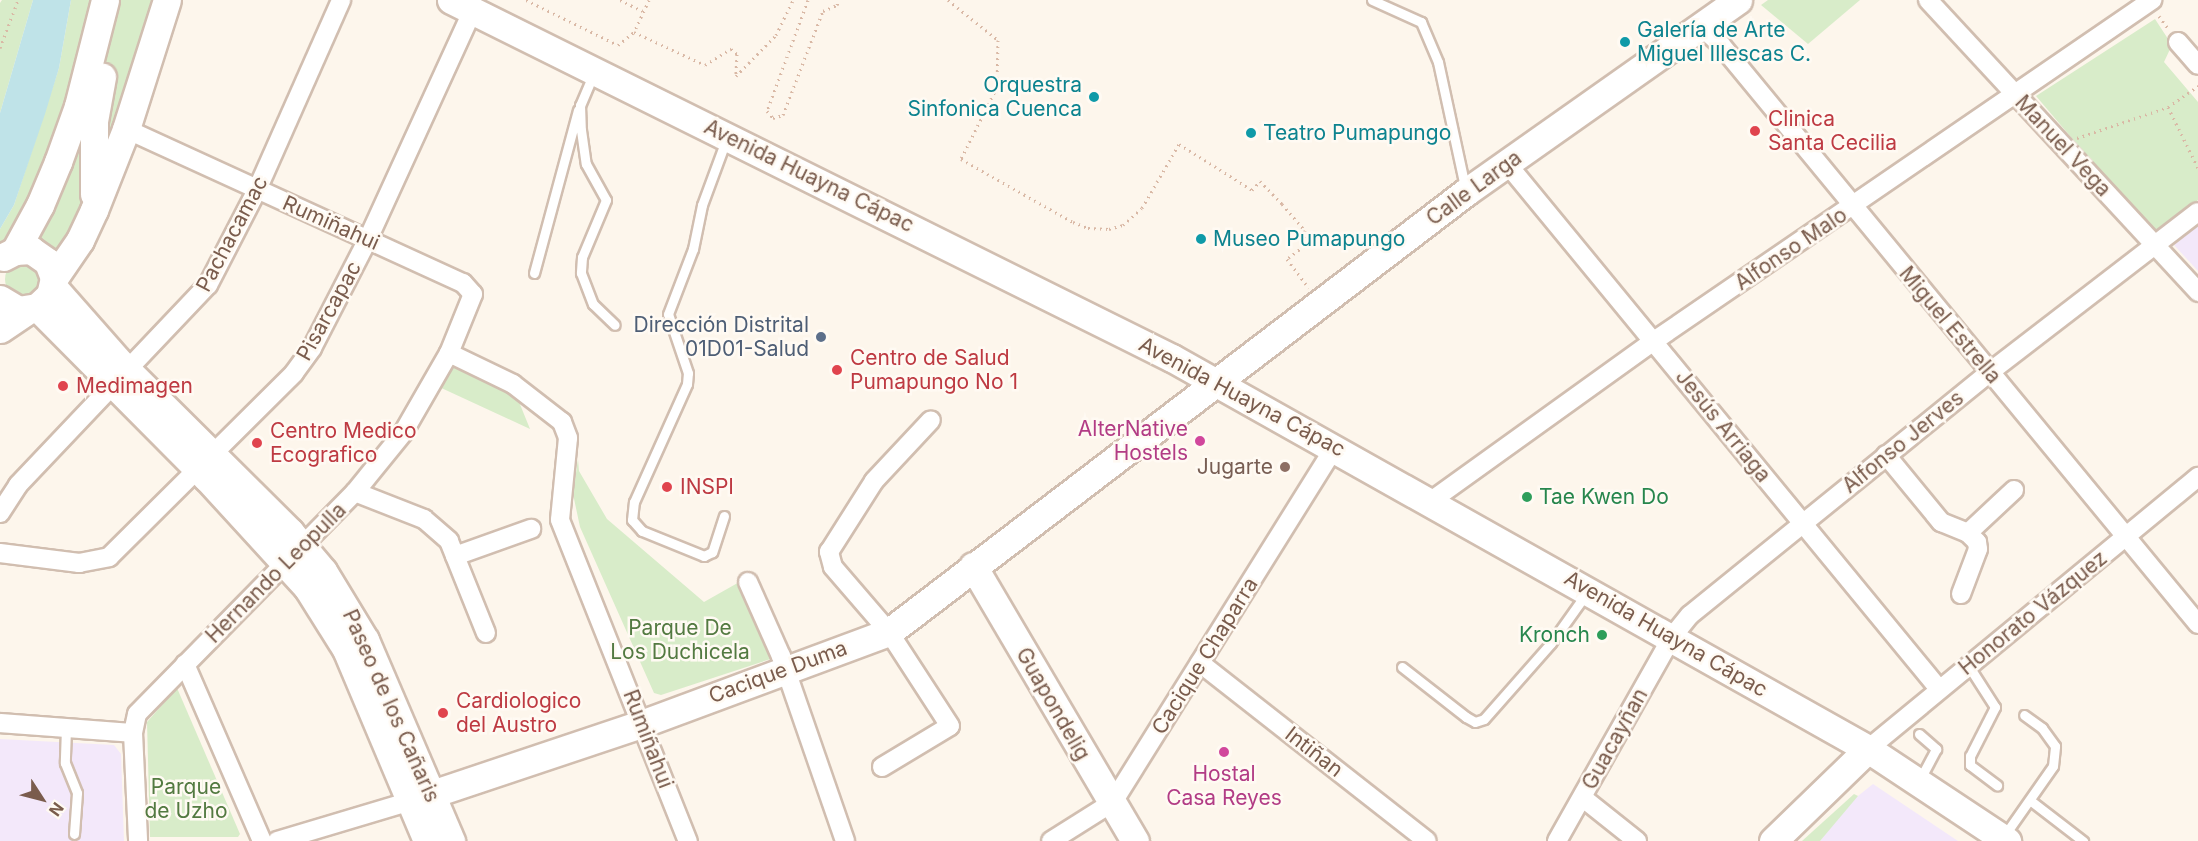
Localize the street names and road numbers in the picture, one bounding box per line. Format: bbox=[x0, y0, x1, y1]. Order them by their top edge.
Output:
street label: Manuel Vega bbox=[2010, 90, 2116, 202]
street label: Avenida Huayna Cápac bbox=[700, 114, 918, 238]
street label: Calle Larga bbox=[1422, 145, 1526, 231]
street label: Pachacamac bbox=[191, 172, 273, 296]
street label: Rumiñahui bbox=[279, 190, 383, 256]
street label: Alfonso Malo bbox=[1730, 202, 1852, 296]
street label: Pisarcapac bbox=[291, 257, 367, 365]
street label: Miguel Estrella bbox=[1894, 261, 2006, 389]
street label: Avenida Huayna Cápac bbox=[1134, 332, 1350, 462]
street label: Jesús Arriaga bbox=[1670, 365, 1776, 487]
street label: Alfonso Jerves bbox=[1837, 385, 1969, 499]
street label: Hernando Leopulla bbox=[201, 498, 351, 648]
street label: Honorato Vázquez bbox=[1954, 546, 2112, 680]
street label: Avenida Huayna Cápac bbox=[1560, 566, 1772, 702]
street label: Cacique Chaparra bbox=[1147, 573, 1263, 739]
street label: Paseo de los Cañaris bbox=[337, 606, 445, 806]
street label: Cacique Duma bbox=[705, 635, 851, 709]
street label: Guapondelig bbox=[1011, 643, 1095, 765]
street label: Guacayñan bbox=[1577, 684, 1653, 794]
street label: Rumiñahui bbox=[618, 686, 678, 792]
street label: Intiñan bbox=[1280, 722, 1348, 782]

